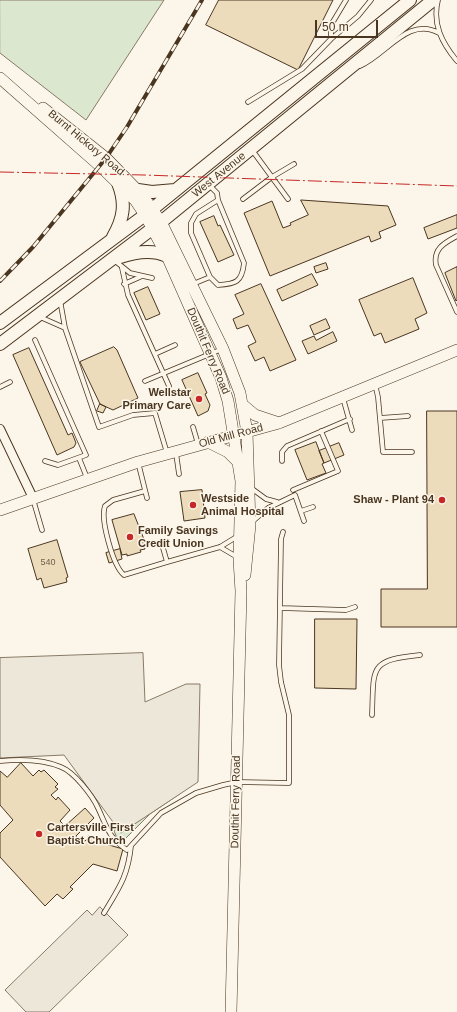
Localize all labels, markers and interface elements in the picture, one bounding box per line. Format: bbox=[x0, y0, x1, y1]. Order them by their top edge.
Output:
scale bar bbox=[317, 12, 380, 38]
text: 50 m bbox=[322, 20, 349, 34]
street label: Burnt Hickory Road bbox=[45, 107, 127, 179]
street label: West Avenue bbox=[190, 149, 248, 201]
street label: Douthit Ferry Road bbox=[184, 306, 232, 396]
place label: Wellstar Primary Care bbox=[123, 386, 191, 412]
marker: Wellstar Primary Care bbox=[194, 394, 204, 404]
street label: Old Mill Road bbox=[197, 421, 265, 451]
place label: Westside Animal Hospital bbox=[201, 492, 284, 518]
place label: Shaw - Plant 94 bbox=[353, 493, 434, 507]
marker: Shaw - Plant 94 bbox=[437, 495, 447, 505]
marker: Westside Animal Hospital bbox=[188, 500, 198, 510]
place label: Family Savings Credit Union bbox=[138, 524, 218, 550]
marker: Family Savings Credit Union bbox=[125, 532, 135, 542]
house number: 540 bbox=[40, 558, 56, 568]
street label: Douthit Ferry Road bbox=[229, 755, 243, 849]
place label: Cartersville First Baptist Church bbox=[47, 821, 134, 847]
marker: Cartersville First Baptist Church bbox=[34, 829, 44, 839]

